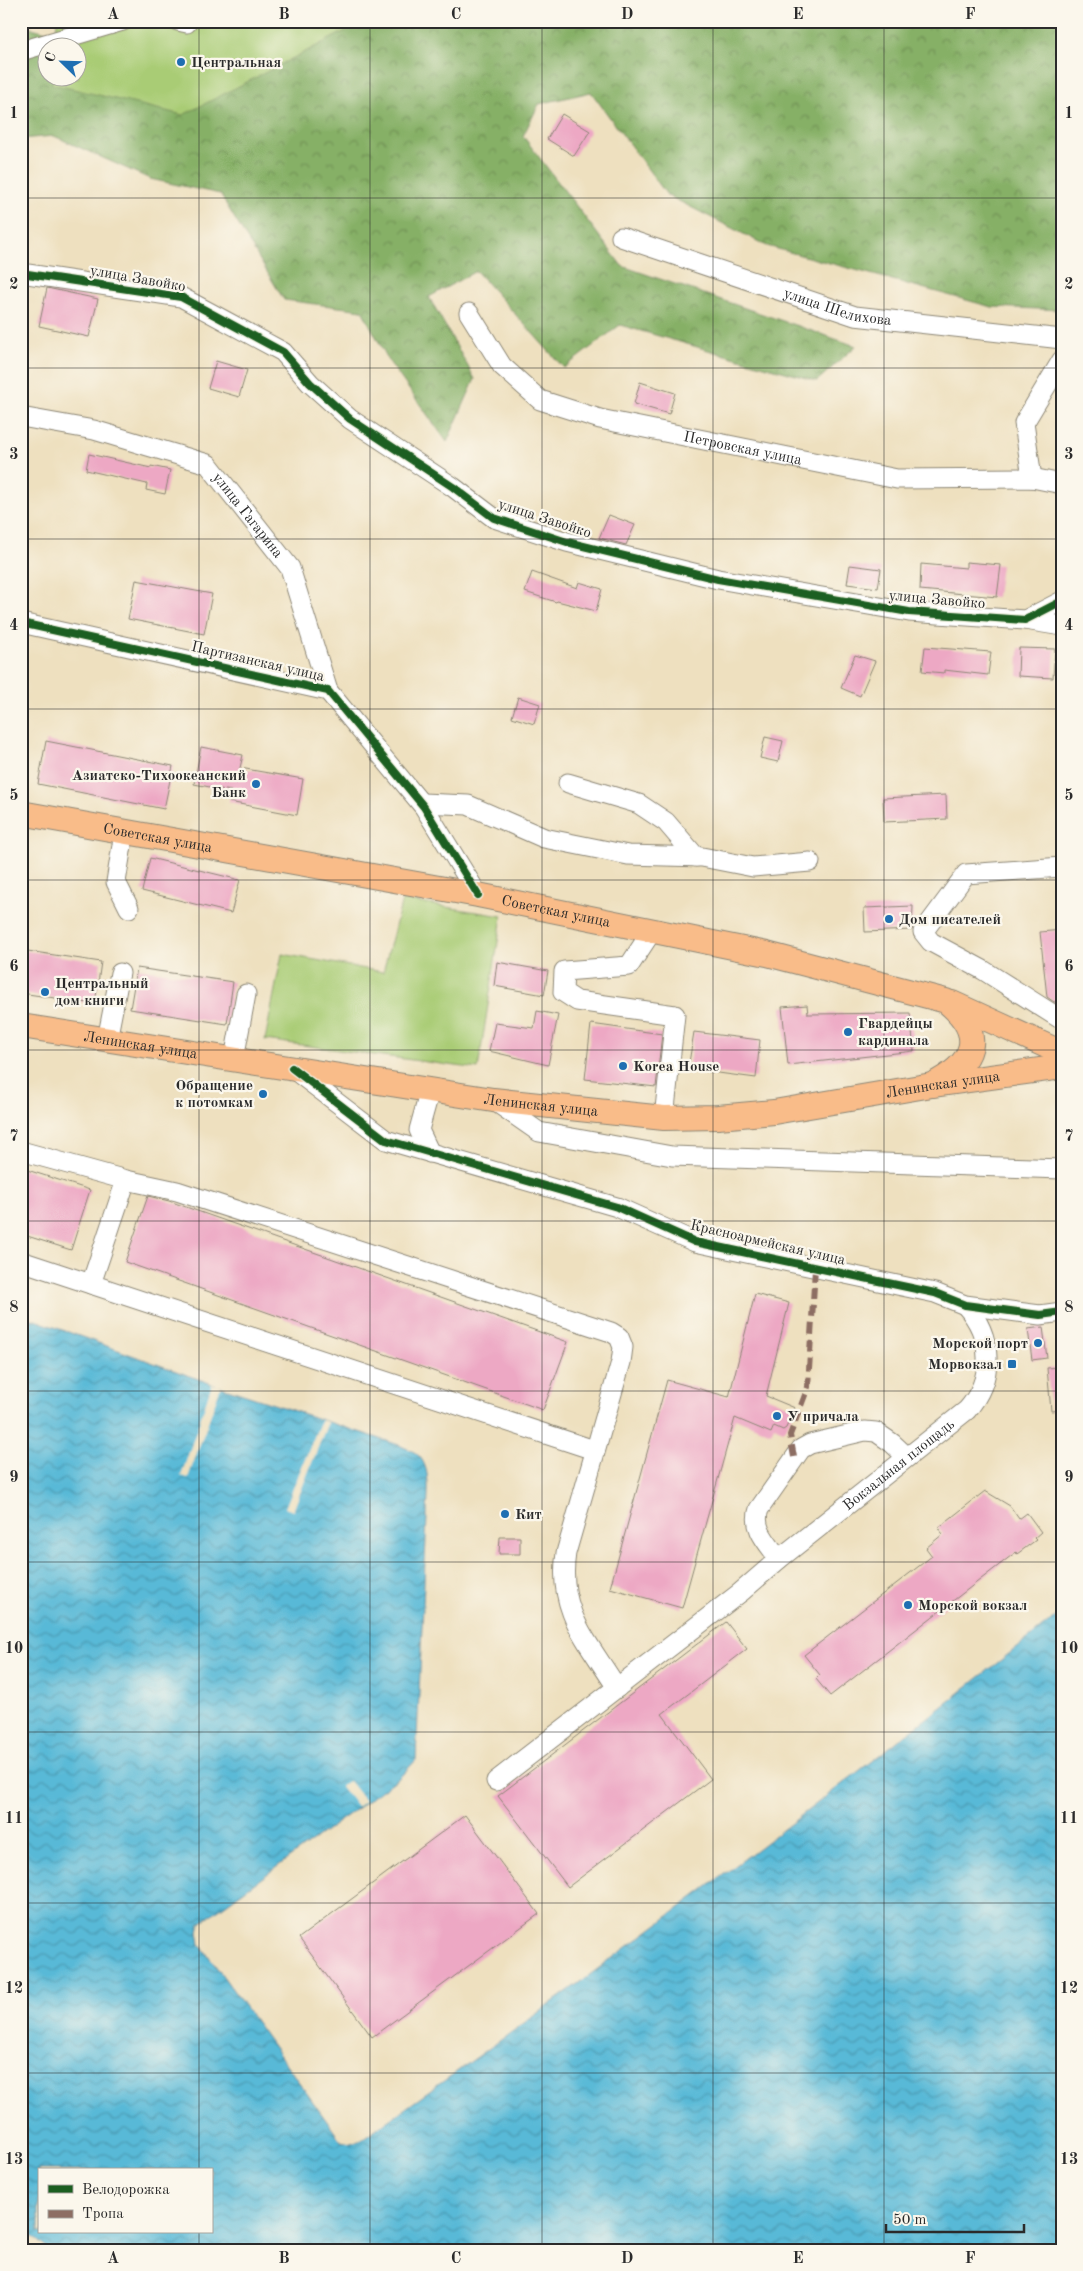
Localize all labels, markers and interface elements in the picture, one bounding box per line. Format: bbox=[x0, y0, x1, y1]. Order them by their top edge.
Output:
text: A bbox=[107, 7, 119, 23]
text: B bbox=[278, 7, 290, 23]
text: C bbox=[451, 7, 461, 23]
text: D bbox=[621, 7, 633, 23]
text: E bbox=[792, 7, 804, 23]
text: F bbox=[965, 7, 976, 23]
north arrow bbox=[38, 38, 88, 88]
text: С bbox=[43, 50, 59, 64]
marker: Центральная bbox=[175, 56, 187, 68]
place label: Центральная bbox=[191, 56, 281, 71]
text: 1 bbox=[9, 106, 19, 122]
text: 1 bbox=[1064, 106, 1074, 122]
street label: улица Завойко bbox=[89, 264, 187, 295]
text: 2 bbox=[9, 277, 19, 293]
text: 2 bbox=[1064, 277, 1074, 293]
street label: улица Шелихова bbox=[781, 286, 893, 329]
street label: Петровская улица bbox=[682, 430, 803, 469]
text: 3 bbox=[9, 447, 19, 463]
text: 3 bbox=[1064, 447, 1074, 463]
street label: улица Гагарина bbox=[209, 470, 285, 562]
street label: улица Завойко bbox=[496, 497, 593, 542]
street label: улица Завойко bbox=[888, 589, 986, 612]
text: 4 bbox=[9, 618, 19, 634]
text: 4 bbox=[1064, 618, 1074, 634]
street label: Партизанская улица bbox=[190, 640, 326, 685]
place label: Азиатско-Тихоокеанский Банк bbox=[72, 769, 246, 801]
marker: Азиатско-Тихоокеанский Банк bbox=[250, 778, 262, 790]
text: 5 bbox=[9, 788, 19, 804]
text: 5 bbox=[1064, 788, 1074, 804]
street label: Советская улица bbox=[102, 822, 214, 856]
street label: Советская улица bbox=[500, 894, 612, 931]
marker: Дом писателей bbox=[883, 913, 895, 925]
place label: Дом писателей bbox=[899, 913, 1001, 928]
text: 6 bbox=[9, 959, 19, 975]
text: 6 bbox=[1064, 959, 1074, 975]
place label: Центральный дом книги bbox=[55, 977, 148, 1009]
marker: Центральный дом книги bbox=[39, 986, 51, 998]
place label: Гвардейцы кардинала bbox=[858, 1017, 933, 1049]
marker: Гвардейцы кардинала bbox=[842, 1026, 854, 1038]
street label: Ленинская улица bbox=[82, 1030, 199, 1063]
marker: Korea House bbox=[617, 1060, 629, 1072]
place label: Korea House bbox=[633, 1060, 719, 1075]
street label: Ленинская улица bbox=[885, 1070, 1001, 1102]
place label: Обращение к потомкам bbox=[175, 1079, 253, 1111]
marker: Обращение к потомкам bbox=[257, 1088, 269, 1100]
street label: Ленинская улица bbox=[482, 1093, 599, 1120]
text: 7 bbox=[9, 1129, 19, 1145]
text: 7 bbox=[1064, 1129, 1074, 1145]
street label: Красноармейская улица bbox=[689, 1218, 847, 1269]
text: 8 bbox=[9, 1300, 19, 1316]
text: 8 bbox=[1064, 1300, 1074, 1316]
place label: Морской порт bbox=[932, 1337, 1028, 1352]
marker: Морской порт bbox=[1032, 1337, 1044, 1349]
place label: Морвокзал bbox=[928, 1358, 1002, 1373]
marker: Морвокзал bbox=[1006, 1358, 1018, 1370]
marker: У причала bbox=[771, 1410, 783, 1422]
place label: У причала bbox=[787, 1410, 859, 1425]
street label: Вокзальная площадь bbox=[841, 1417, 958, 1514]
text: 9 bbox=[9, 1470, 19, 1486]
text: 9 bbox=[1064, 1470, 1074, 1486]
marker: Кит bbox=[499, 1508, 511, 1520]
place label: Кит bbox=[515, 1508, 542, 1523]
marker: Морской вокзал bbox=[902, 1599, 914, 1611]
place label: Морской вокзал bbox=[918, 1599, 1027, 1614]
text: 10 bbox=[5, 1641, 23, 1657]
text: 10 bbox=[1060, 1641, 1078, 1657]
text: 11 bbox=[5, 1811, 23, 1827]
text: 11 bbox=[1060, 1811, 1078, 1827]
text: 12 bbox=[5, 1981, 23, 1997]
text: 12 bbox=[1060, 1981, 1078, 1997]
text: 13 bbox=[5, 2152, 23, 2168]
text: 13 bbox=[1060, 2152, 1078, 2168]
legend bbox=[38, 2168, 212, 2234]
text: Велодорожка bbox=[82, 2183, 170, 2198]
scale bar bbox=[886, 2201, 1023, 2233]
text: Тропа bbox=[82, 2207, 124, 2222]
text: 50 m bbox=[893, 2213, 927, 2228]
text: A bbox=[107, 2251, 119, 2267]
text: B bbox=[278, 2251, 290, 2267]
text: C bbox=[451, 2251, 461, 2267]
text: D bbox=[621, 2251, 633, 2267]
text: E bbox=[792, 2251, 804, 2267]
text: F bbox=[965, 2251, 976, 2267]

